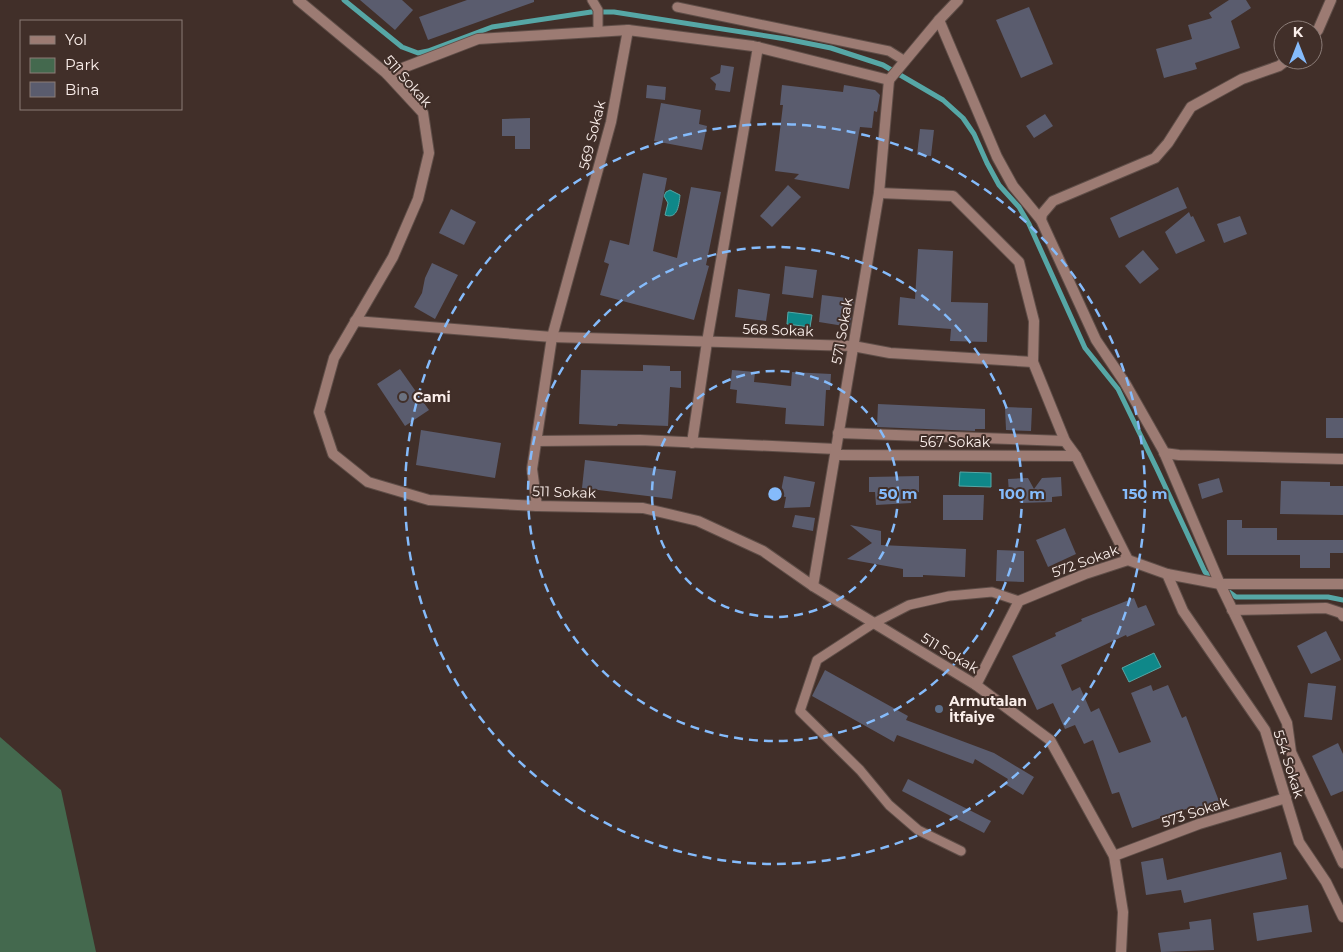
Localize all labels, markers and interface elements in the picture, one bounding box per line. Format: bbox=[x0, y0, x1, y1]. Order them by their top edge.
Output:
legend bbox=[20, 20, 182, 110]
north arrow bbox=[1273, 20, 1323, 70]
text: K bbox=[1293, 23, 1304, 41]
text: Yol bbox=[65, 30, 87, 49]
street label: 511 Sokak bbox=[380, 51, 437, 111]
text: Park bbox=[65, 55, 99, 74]
text: Bina bbox=[65, 80, 99, 99]
street label: 569 Sokak bbox=[575, 98, 609, 172]
street label: 571 Sokak bbox=[827, 296, 857, 366]
street label: 568 Sokak bbox=[742, 320, 815, 340]
place label: Cami bbox=[413, 388, 451, 406]
marker: Cami bbox=[397, 391, 409, 403]
street label: 567 Sokak bbox=[920, 433, 991, 451]
street label: 511 Sokak bbox=[532, 482, 597, 502]
text: 50 m bbox=[878, 484, 918, 503]
text: 100 m bbox=[999, 484, 1045, 503]
text: 150 m bbox=[1123, 484, 1167, 503]
centre of rings bbox=[766, 485, 784, 503]
street label: 572 Sokak bbox=[1049, 540, 1121, 581]
street label: 511 Sokak bbox=[918, 629, 983, 678]
place label: Armutalan İtfaiye bbox=[948, 692, 1027, 726]
marker: Armutalan İtfaiye bbox=[933, 703, 945, 715]
street label: 554 Sokak bbox=[1269, 727, 1309, 801]
street label: 573 Sokak bbox=[1159, 792, 1232, 831]

